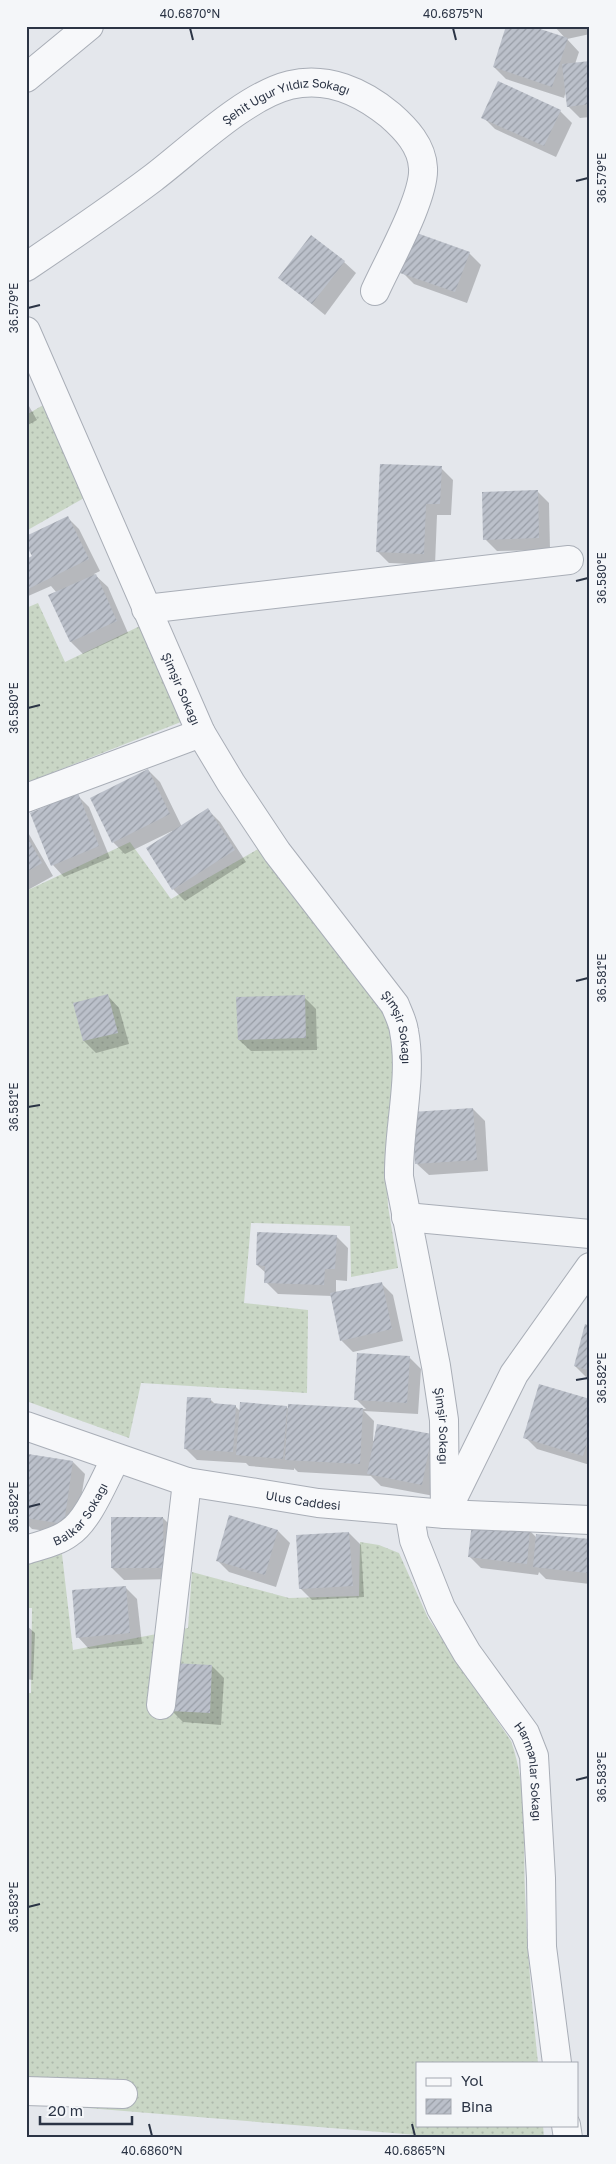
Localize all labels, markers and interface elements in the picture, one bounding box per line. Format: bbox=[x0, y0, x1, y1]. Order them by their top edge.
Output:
text: 40.6870°N bbox=[160, 6, 220, 21]
text: 40.6875°N bbox=[423, 6, 483, 21]
street label: Şehit Uğur Yıldız Sokağı bbox=[219, 75, 353, 128]
text: 36.579°E bbox=[594, 153, 609, 203]
text: 36.579°E bbox=[6, 283, 21, 333]
text: 36.580°E bbox=[594, 552, 609, 604]
street label: Şimşir Sokağı bbox=[159, 650, 204, 727]
text: 36.580°E bbox=[6, 682, 21, 734]
text: 36.581°E bbox=[594, 953, 609, 1003]
street label: Şimşir Sokağı bbox=[379, 987, 414, 1064]
text: 36.581°E bbox=[6, 1082, 21, 1132]
text: 36.582°E bbox=[594, 1352, 609, 1404]
street label: Şimşir Sokağı bbox=[432, 1386, 452, 1465]
street label: Balkar Sokağı bbox=[50, 1480, 110, 1548]
text: 36.582°E bbox=[6, 1481, 21, 1533]
street label: Ulus Caddesi bbox=[265, 1487, 341, 1512]
street label: Harmanlar Sokağı bbox=[511, 1718, 545, 1822]
text: 36.583°E bbox=[594, 1751, 609, 1803]
text: 36.583°E bbox=[6, 1881, 21, 1933]
legend bbox=[416, 2062, 578, 2126]
text: Yol bbox=[461, 2071, 483, 2089]
scale bar bbox=[40, 2094, 132, 2126]
text: Bina bbox=[461, 2097, 493, 2115]
text: 20 m bbox=[48, 2101, 83, 2119]
text: 40.6860°N bbox=[121, 2143, 183, 2158]
text: 40.6865°N bbox=[385, 2143, 445, 2158]

